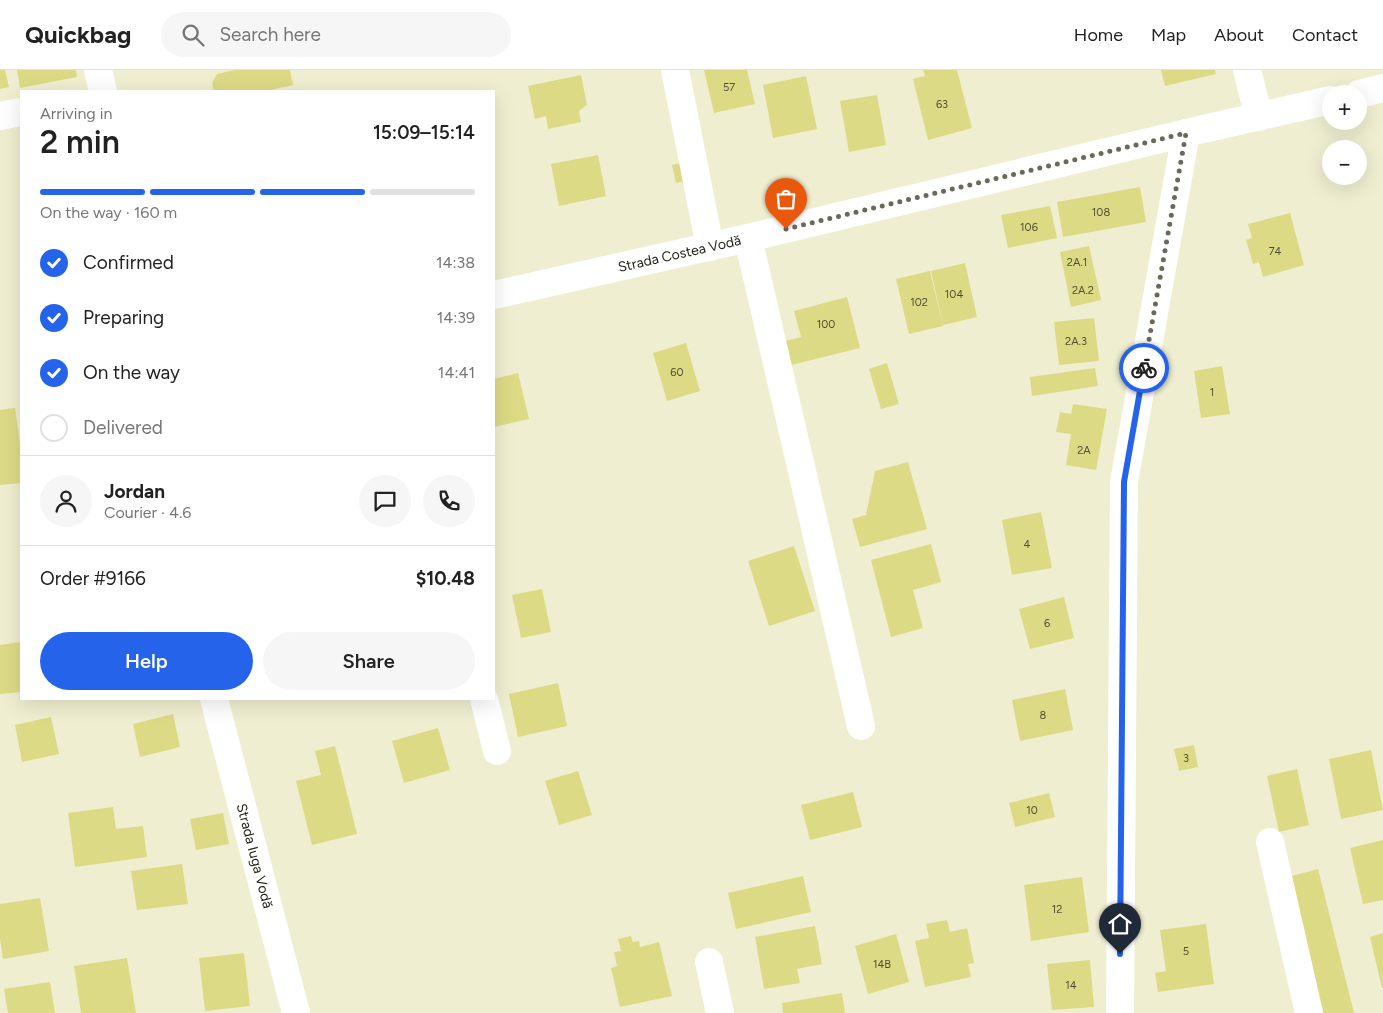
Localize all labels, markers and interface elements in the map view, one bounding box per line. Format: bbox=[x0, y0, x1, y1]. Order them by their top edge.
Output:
search box bbox=[161, 12, 511, 57]
text: Quickbag bbox=[25, 20, 131, 49]
icon: search bbox=[179, 21, 207, 49]
text: Search here bbox=[219, 23, 321, 46]
text: Home bbox=[1074, 24, 1123, 46]
text: Map bbox=[1151, 24, 1186, 46]
text: About bbox=[1214, 24, 1264, 46]
text: Contact bbox=[1292, 24, 1358, 46]
house number: 57 bbox=[723, 81, 735, 94]
map controls bbox=[1322, 85, 1367, 185]
button: + bbox=[1322, 85, 1367, 130]
house number: 63 bbox=[936, 98, 948, 111]
text: Arriving in bbox=[40, 104, 112, 123]
text: 15:09–15:14 bbox=[373, 121, 475, 144]
text: 2 min bbox=[40, 123, 120, 161]
button: − bbox=[1322, 140, 1367, 185]
pin bbox=[765, 178, 807, 229]
icon: bag bbox=[772, 185, 800, 213]
text: On the way · 160 m bbox=[40, 203, 177, 222]
house number: 108 bbox=[1092, 206, 1110, 219]
house number: 106 bbox=[1020, 221, 1038, 234]
street label: Strada Costea Vodă bbox=[616, 232, 743, 276]
house number: 74 bbox=[1269, 245, 1282, 258]
icon: check bbox=[40, 249, 68, 277]
text: Confirmed bbox=[83, 251, 174, 274]
text: 14:38 bbox=[436, 253, 475, 272]
house number: 2A.1 bbox=[1067, 256, 1087, 269]
house number: 2A.2 bbox=[1072, 284, 1094, 297]
house number: 104 bbox=[945, 288, 963, 301]
house number: 102 bbox=[910, 296, 928, 309]
icon: check bbox=[40, 304, 68, 332]
text: Preparing bbox=[83, 306, 164, 329]
text: 14:39 bbox=[437, 308, 475, 327]
house number: 100 bbox=[817, 318, 835, 331]
house number: 2A.3 bbox=[1065, 335, 1087, 348]
courier bbox=[1119, 343, 1169, 393]
icon: bike bbox=[1130, 354, 1158, 382]
icon: check bbox=[40, 359, 68, 387]
text: On the way bbox=[83, 361, 180, 384]
text: 14:41 bbox=[438, 363, 475, 382]
house number: 60 bbox=[670, 366, 684, 379]
house number: 1 bbox=[1210, 386, 1214, 399]
text: Delivered bbox=[83, 416, 163, 439]
house number: 2A bbox=[1077, 444, 1091, 457]
button: person bbox=[40, 475, 92, 527]
button: chat bbox=[359, 475, 411, 527]
button: phone bbox=[423, 475, 475, 527]
text: Jordan bbox=[104, 480, 165, 503]
text: Courier · 4.6 bbox=[104, 503, 191, 522]
house number: 4 bbox=[1024, 538, 1031, 551]
text: Order #9166 bbox=[40, 567, 146, 590]
text: $10.48 bbox=[416, 567, 475, 590]
house number: 6 bbox=[1044, 617, 1050, 630]
button: Help bbox=[40, 632, 253, 690]
button: Share bbox=[263, 632, 475, 690]
house number: 8 bbox=[1040, 709, 1047, 722]
house number: 3 bbox=[1183, 752, 1189, 765]
street label: Strada Iuga Vodă bbox=[233, 802, 276, 910]
house number: 10 bbox=[1026, 804, 1038, 817]
house number: 12 bbox=[1052, 903, 1062, 916]
pin bbox=[1099, 903, 1141, 954]
icon: home bbox=[1106, 910, 1134, 938]
house number: 5 bbox=[1183, 945, 1189, 958]
house number: 14B bbox=[873, 958, 891, 971]
house number: 14 bbox=[1065, 979, 1077, 992]

